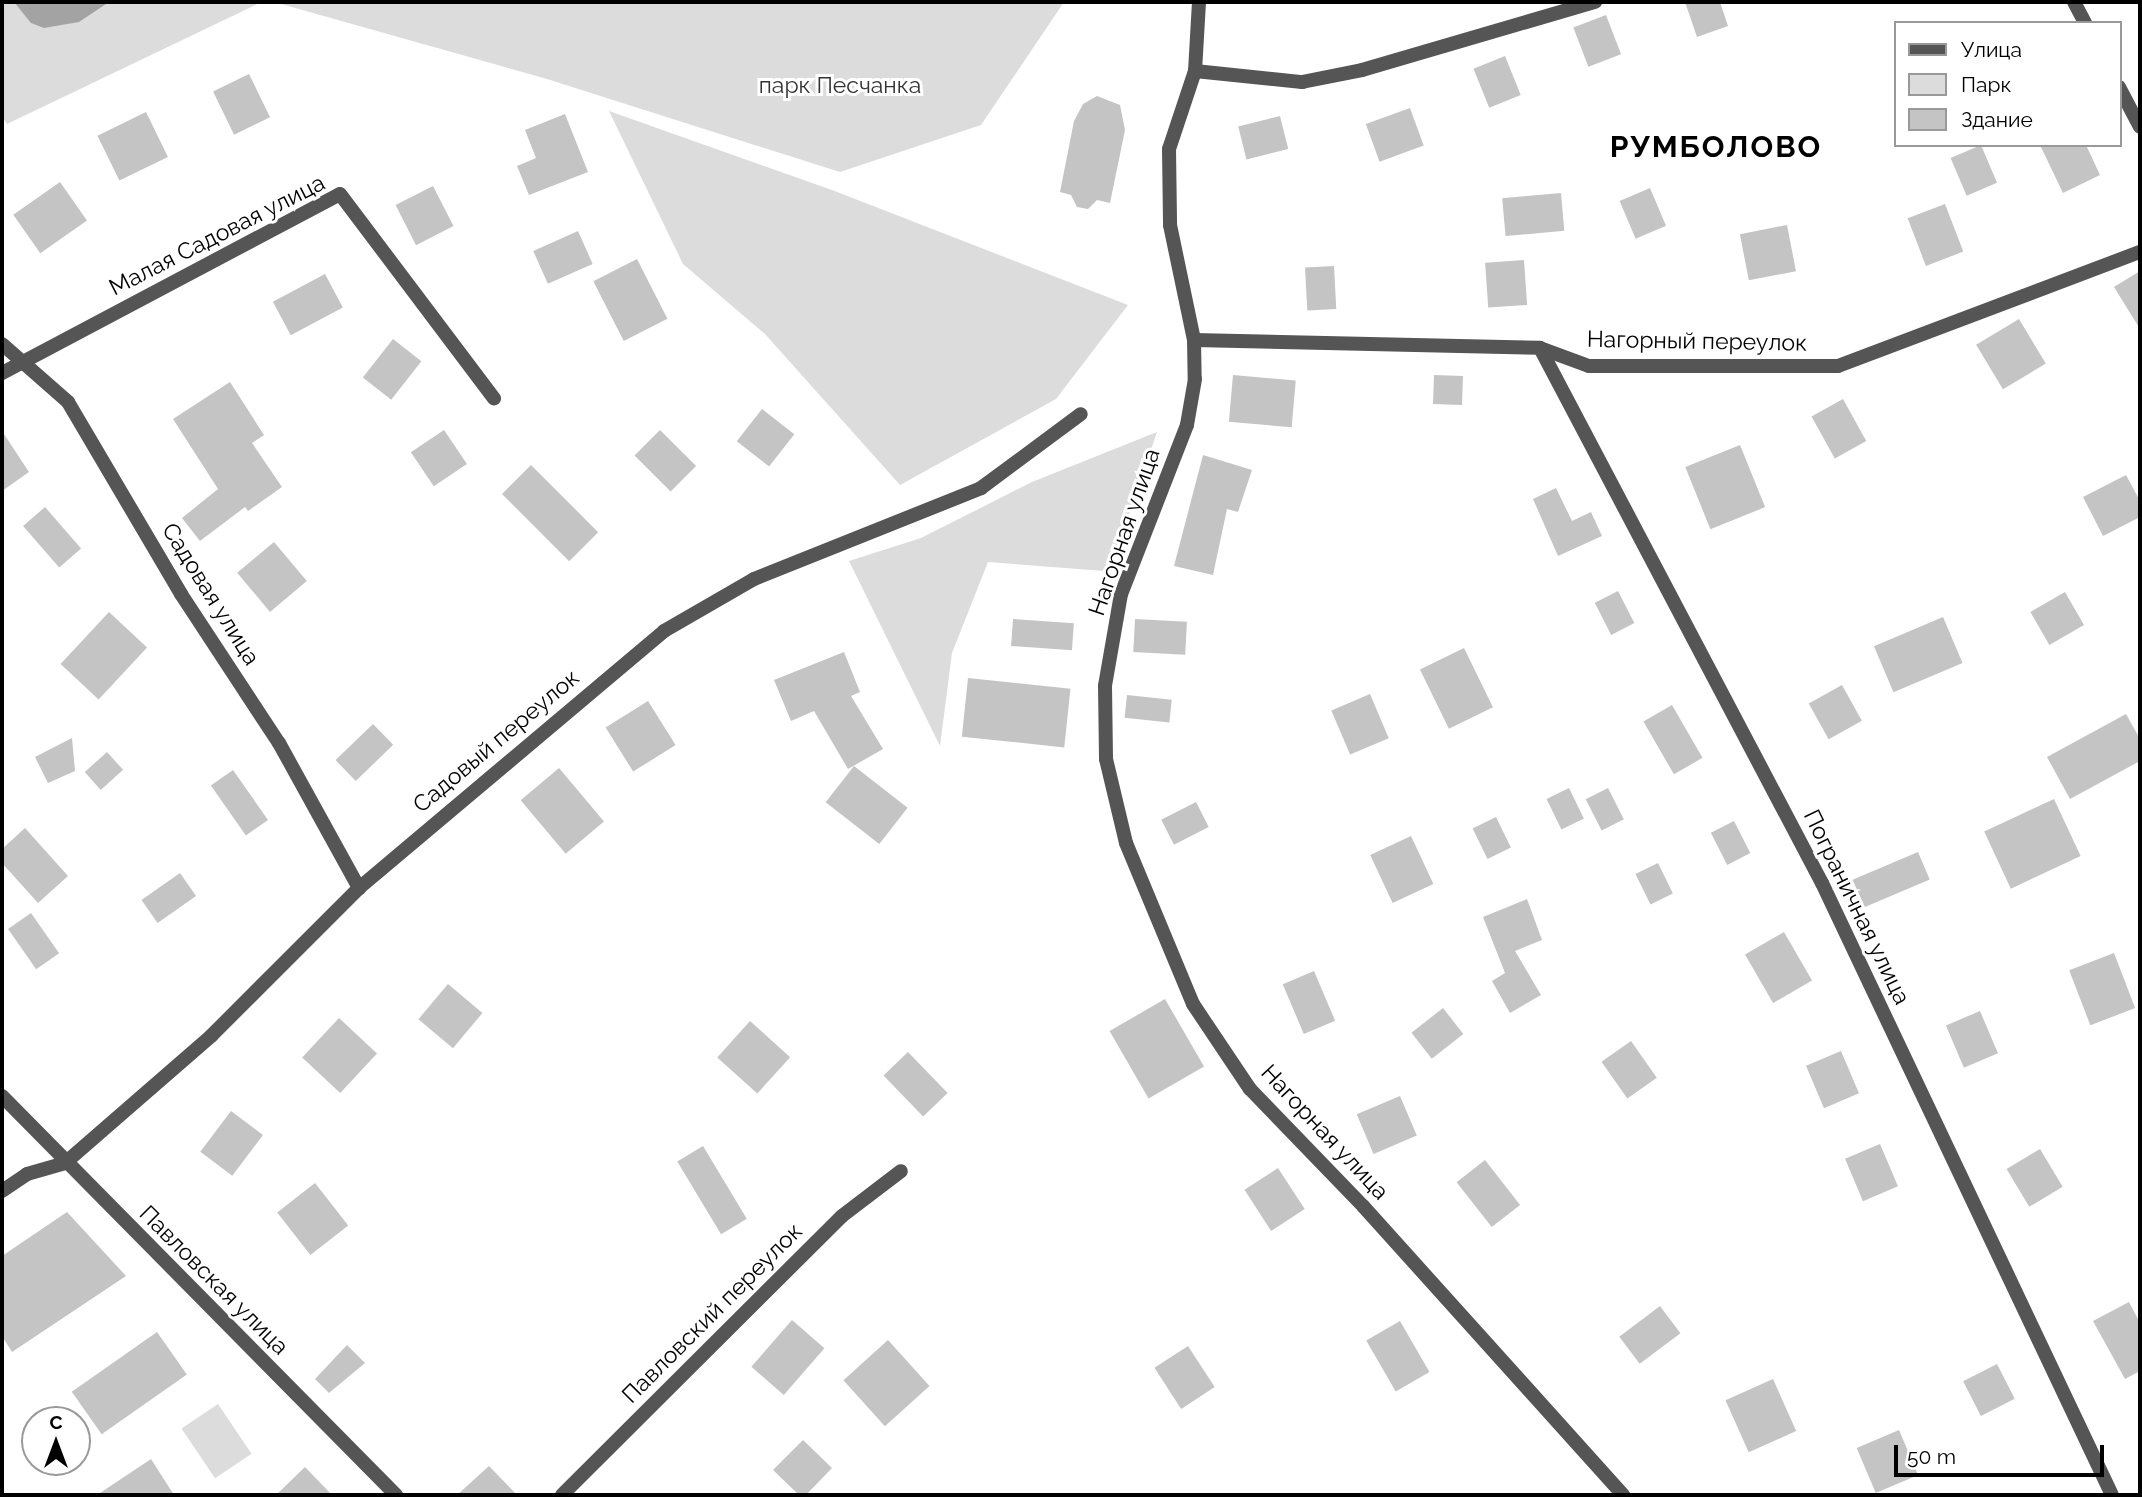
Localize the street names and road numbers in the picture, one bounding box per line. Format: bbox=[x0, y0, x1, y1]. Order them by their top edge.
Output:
street label: Малая Садовая улица bbox=[104, 168, 330, 302]
street label: Нагорный переулок bbox=[1587, 325, 1807, 357]
street label: Нагорная улица bbox=[1082, 445, 1166, 619]
street label: Садовая улица bbox=[156, 518, 266, 670]
street label: Садовый переулок bbox=[408, 664, 584, 818]
street label: Пограничная улица bbox=[1798, 805, 1916, 1009]
street label: Нагорная улица bbox=[1255, 1058, 1395, 1206]
street label: Павловская улица bbox=[133, 1199, 295, 1361]
street label: Павловский переулок bbox=[616, 1217, 808, 1409]

